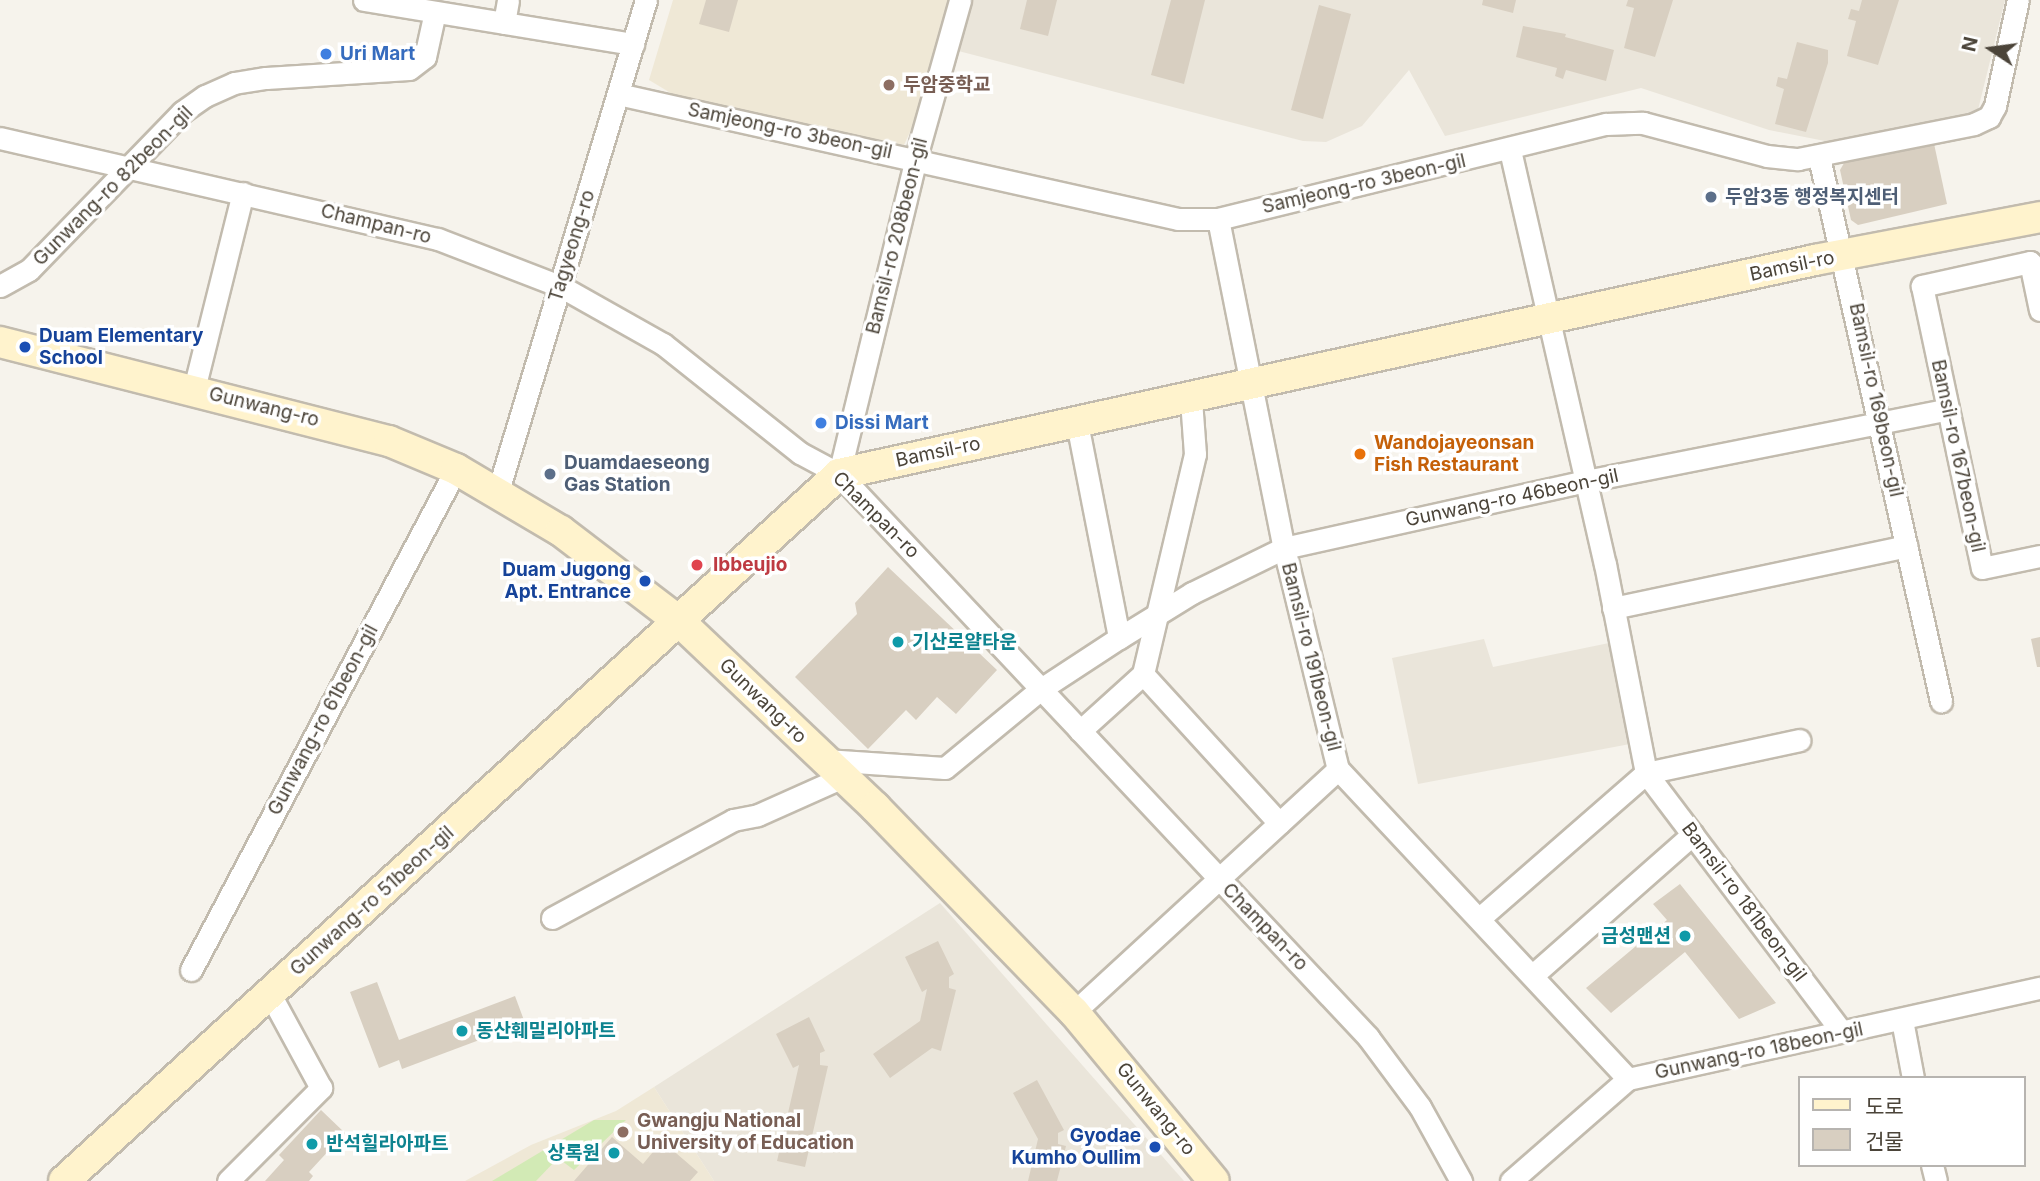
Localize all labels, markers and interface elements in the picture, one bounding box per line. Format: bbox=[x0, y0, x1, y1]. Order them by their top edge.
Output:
north arrow bbox=[1956, 14, 2026, 84]
text: N bbox=[1957, 35, 1983, 54]
place label: Uri Mart bbox=[340, 43, 415, 65]
marker: Uri Mart bbox=[318, 46, 334, 62]
place label: 두암중학교 bbox=[903, 74, 990, 96]
marker: 두암중학교 bbox=[881, 77, 897, 93]
street label: Samjeong-ro 3beon-gil bbox=[686, 98, 894, 164]
street label: Gunwang-ro 82beon-gil bbox=[28, 101, 198, 271]
street label: Bamsil-ro 208beon-gil bbox=[862, 135, 932, 337]
street label: Samjeong-ro 3beon-gil bbox=[1260, 149, 1468, 219]
place label: 두암3동 행정복지센터 bbox=[1725, 186, 1899, 208]
street label: Tagyeong-ro bbox=[544, 187, 600, 305]
marker: 두암3동 행정복지센터 bbox=[1703, 189, 1719, 205]
street label: Champan-ro bbox=[318, 199, 434, 249]
street label: Bamsil-ro bbox=[1748, 246, 1836, 286]
street label: Bamsil-ro 169beon-gil bbox=[1844, 301, 1908, 499]
place label: Duam Elementary School bbox=[39, 325, 203, 369]
marker: Duam Elementary School bbox=[17, 339, 33, 355]
street label: Bamsil-ro 167beon-gil bbox=[1926, 358, 1990, 554]
street label: Gunwang-ro bbox=[207, 382, 321, 432]
place label: Dissi Mart bbox=[835, 412, 929, 434]
marker: Dissi Mart bbox=[813, 415, 829, 431]
street label: Bamsil-ro bbox=[894, 432, 982, 472]
place label: Wandojayeonsan Fish Restaurant bbox=[1374, 432, 1534, 476]
marker: Wandojayeonsan Fish Restaurant bbox=[1352, 446, 1368, 462]
place label: Duamdaeseong Gas Station bbox=[564, 452, 710, 496]
street label: Gunwang-ro 46beon-gil bbox=[1403, 464, 1621, 532]
marker: Duamdaeseong Gas Station bbox=[542, 466, 558, 482]
street label: Champan-ro bbox=[828, 467, 924, 563]
place label: Ibbeujio bbox=[713, 554, 787, 576]
marker: Ibbeujio bbox=[687, 555, 707, 575]
place label: Duam Jugong Apt. Entrance bbox=[502, 559, 631, 603]
street label: Bamsil-ro 191beon-gil bbox=[1277, 560, 1345, 754]
marker: Duam Jugong Apt. Entrance bbox=[637, 573, 653, 589]
street label: Gunwang-ro 61beon-gil bbox=[263, 621, 383, 819]
place label: 기산로얄타운 bbox=[912, 631, 1017, 653]
marker: 기산로얄타운 bbox=[890, 634, 906, 650]
street label: Gunwang-ro bbox=[715, 654, 811, 748]
street label: Bamsil-ro 181beon-gil bbox=[1677, 818, 1811, 986]
street label: Gunwang-ro 51beon-gil bbox=[286, 822, 458, 980]
street label: Champan-ro bbox=[1218, 878, 1312, 976]
place label: 금성맨션 bbox=[1601, 925, 1671, 947]
marker: 금성맨션 bbox=[1677, 928, 1693, 944]
street label: Gunwang-ro 18beon-gil bbox=[1653, 1018, 1865, 1084]
place label: 동산훼밀리아파트 bbox=[476, 1020, 616, 1042]
marker: 동산훼밀리아파트 bbox=[454, 1023, 470, 1039]
street label: Gunwang-ro bbox=[1112, 1058, 1200, 1160]
legend bbox=[1798, 1076, 2026, 1167]
text: 도로 bbox=[1865, 1094, 1904, 1119]
place label: Gwangju National University of Education bbox=[637, 1110, 854, 1154]
marker: Gwangju National University of Education bbox=[615, 1124, 631, 1140]
place label: Gyodae Kumho Oullim bbox=[1012, 1125, 1141, 1169]
text: 건물 bbox=[1865, 1129, 1904, 1154]
place label: 반석힐라아파트 bbox=[326, 1133, 448, 1155]
marker: 반석힐라아파트 bbox=[304, 1136, 320, 1152]
marker: Gyodae Kumho Oullim bbox=[1147, 1139, 1163, 1155]
place label: 상록원 bbox=[548, 1142, 600, 1164]
marker: 상록원 bbox=[606, 1145, 622, 1161]

